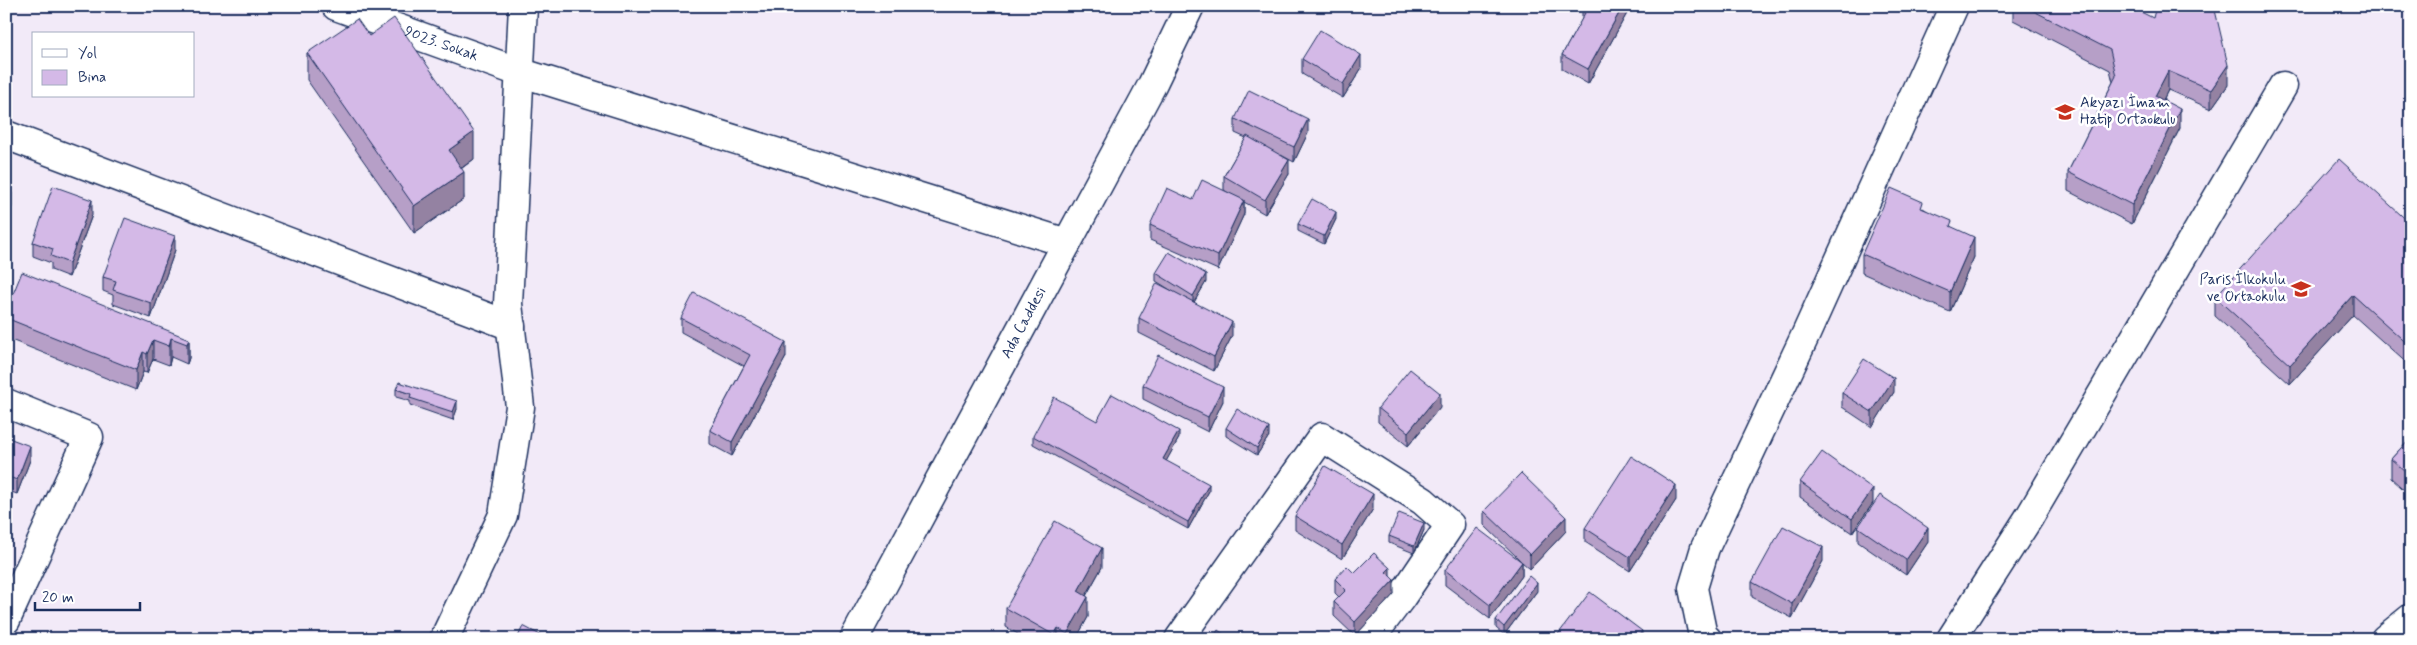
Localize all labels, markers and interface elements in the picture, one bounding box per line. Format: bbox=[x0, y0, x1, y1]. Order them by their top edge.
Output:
street label: 9023. Sokak bbox=[402, 22, 481, 66]
legend bbox=[32, 32, 195, 98]
text: Yol bbox=[78, 44, 97, 64]
text: Bina bbox=[78, 68, 106, 88]
place label: Akyazı İmam Hatip Ortaokulu bbox=[2080, 93, 2175, 130]
school or university icon: Akyazı İmam Hatip Ortaokulu bbox=[2054, 101, 2076, 123]
place label: Paris İlkokulu ve Ortaokulu bbox=[2199, 270, 2286, 307]
school or university icon: Paris İlkokulu ve Ortaokulu bbox=[2290, 278, 2312, 300]
street label: Ada Caddesi bbox=[997, 284, 1051, 362]
scale bar bbox=[35, 580, 140, 612]
text: 20 m bbox=[42, 588, 74, 608]

